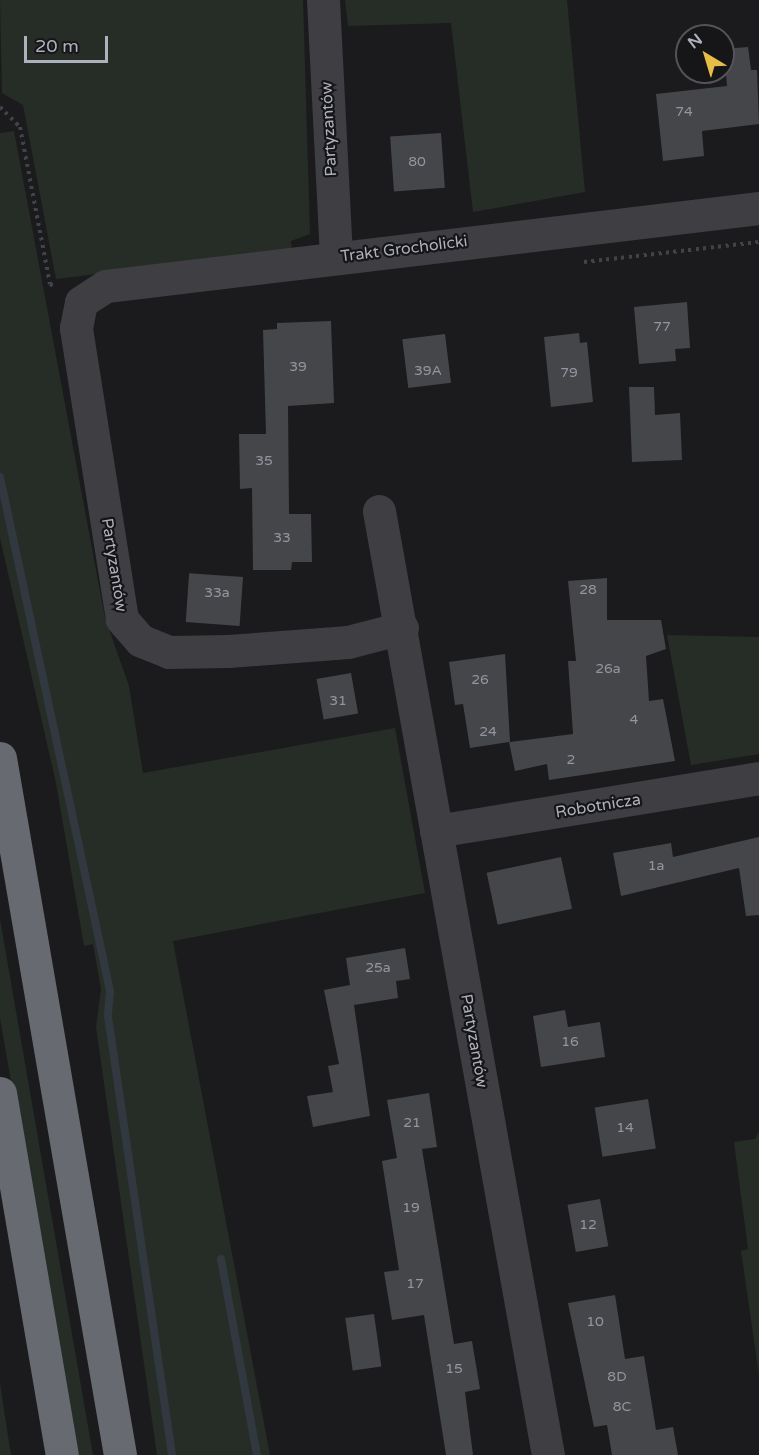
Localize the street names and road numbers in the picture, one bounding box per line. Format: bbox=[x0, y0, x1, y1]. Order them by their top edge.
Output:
street label: Partyzantów bbox=[317, 81, 341, 177]
street label: Trakt Grocholicki bbox=[339, 232, 469, 266]
street label: Partyzantów bbox=[97, 517, 131, 613]
street label: Robotnicza bbox=[554, 790, 642, 822]
street label: Partyzantów bbox=[456, 993, 492, 1089]

